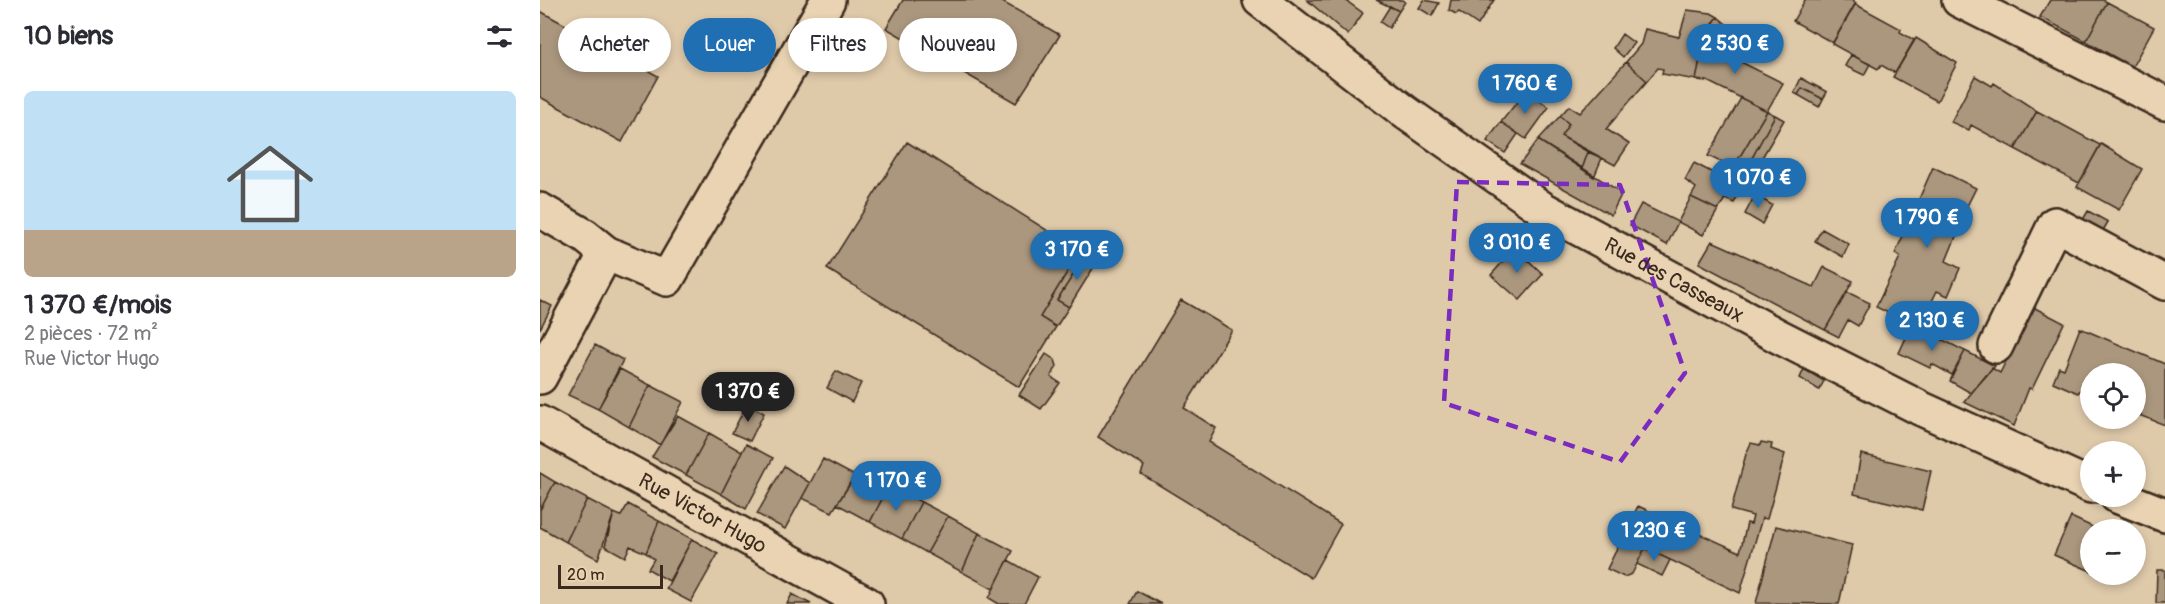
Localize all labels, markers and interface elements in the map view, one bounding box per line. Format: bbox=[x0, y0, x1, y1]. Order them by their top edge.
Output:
chip: Acheter bbox=[558, 18, 671, 72]
chip: Louer bbox=[683, 18, 776, 72]
chip: Filtres bbox=[788, 18, 887, 72]
chip: Nouveau bbox=[899, 18, 1017, 72]
text: 10 biens bbox=[24, 20, 113, 52]
icon: filters bbox=[483, 20, 516, 53]
pin: 2 530 € bbox=[1680, 24, 1790, 75]
text: 2 530 € bbox=[1701, 31, 1769, 56]
pin: 1 760 € bbox=[1470, 64, 1580, 115]
text: 1 760 € bbox=[1492, 71, 1558, 96]
icon: home bbox=[216, 130, 324, 238]
pin: 1 070 € bbox=[1703, 158, 1813, 209]
text: 1 070 € bbox=[1724, 165, 1792, 190]
pin: 1 790 € bbox=[1872, 198, 1982, 249]
text: 1 790 € bbox=[1895, 205, 1959, 230]
pin: 3 010 € bbox=[1462, 223, 1572, 274]
pin: 3 170 € bbox=[1022, 230, 1132, 281]
text: 3 010 € bbox=[1483, 230, 1551, 255]
street label: Rue des Casseaux bbox=[1599, 232, 1748, 329]
text: 3 170 € bbox=[1044, 237, 1110, 262]
text: 1 370 €/mois bbox=[24, 289, 171, 321]
pin: 2 130 € bbox=[1877, 301, 1987, 352]
text: 2 130 € bbox=[1899, 308, 1965, 333]
text: 2 pièces · 72 m² bbox=[24, 321, 158, 346]
text: Rue Victor Hugo bbox=[24, 346, 159, 371]
map controls bbox=[2080, 363, 2146, 585]
button: locate bbox=[2080, 363, 2146, 429]
pin: 1 370 € bbox=[693, 372, 803, 423]
text: 1 370 € bbox=[715, 379, 781, 404]
button: + bbox=[2080, 441, 2146, 507]
pin: 1 170 € bbox=[841, 461, 951, 512]
street label: Rue Victor Hugo bbox=[634, 467, 771, 560]
text: 1 170 € bbox=[865, 468, 927, 493]
pin: 1 230 € bbox=[1599, 511, 1709, 562]
text: 1 230 € bbox=[1621, 518, 1687, 543]
button: − bbox=[2080, 519, 2146, 585]
scale bar bbox=[558, 562, 663, 590]
text: 20 m bbox=[567, 565, 605, 585]

